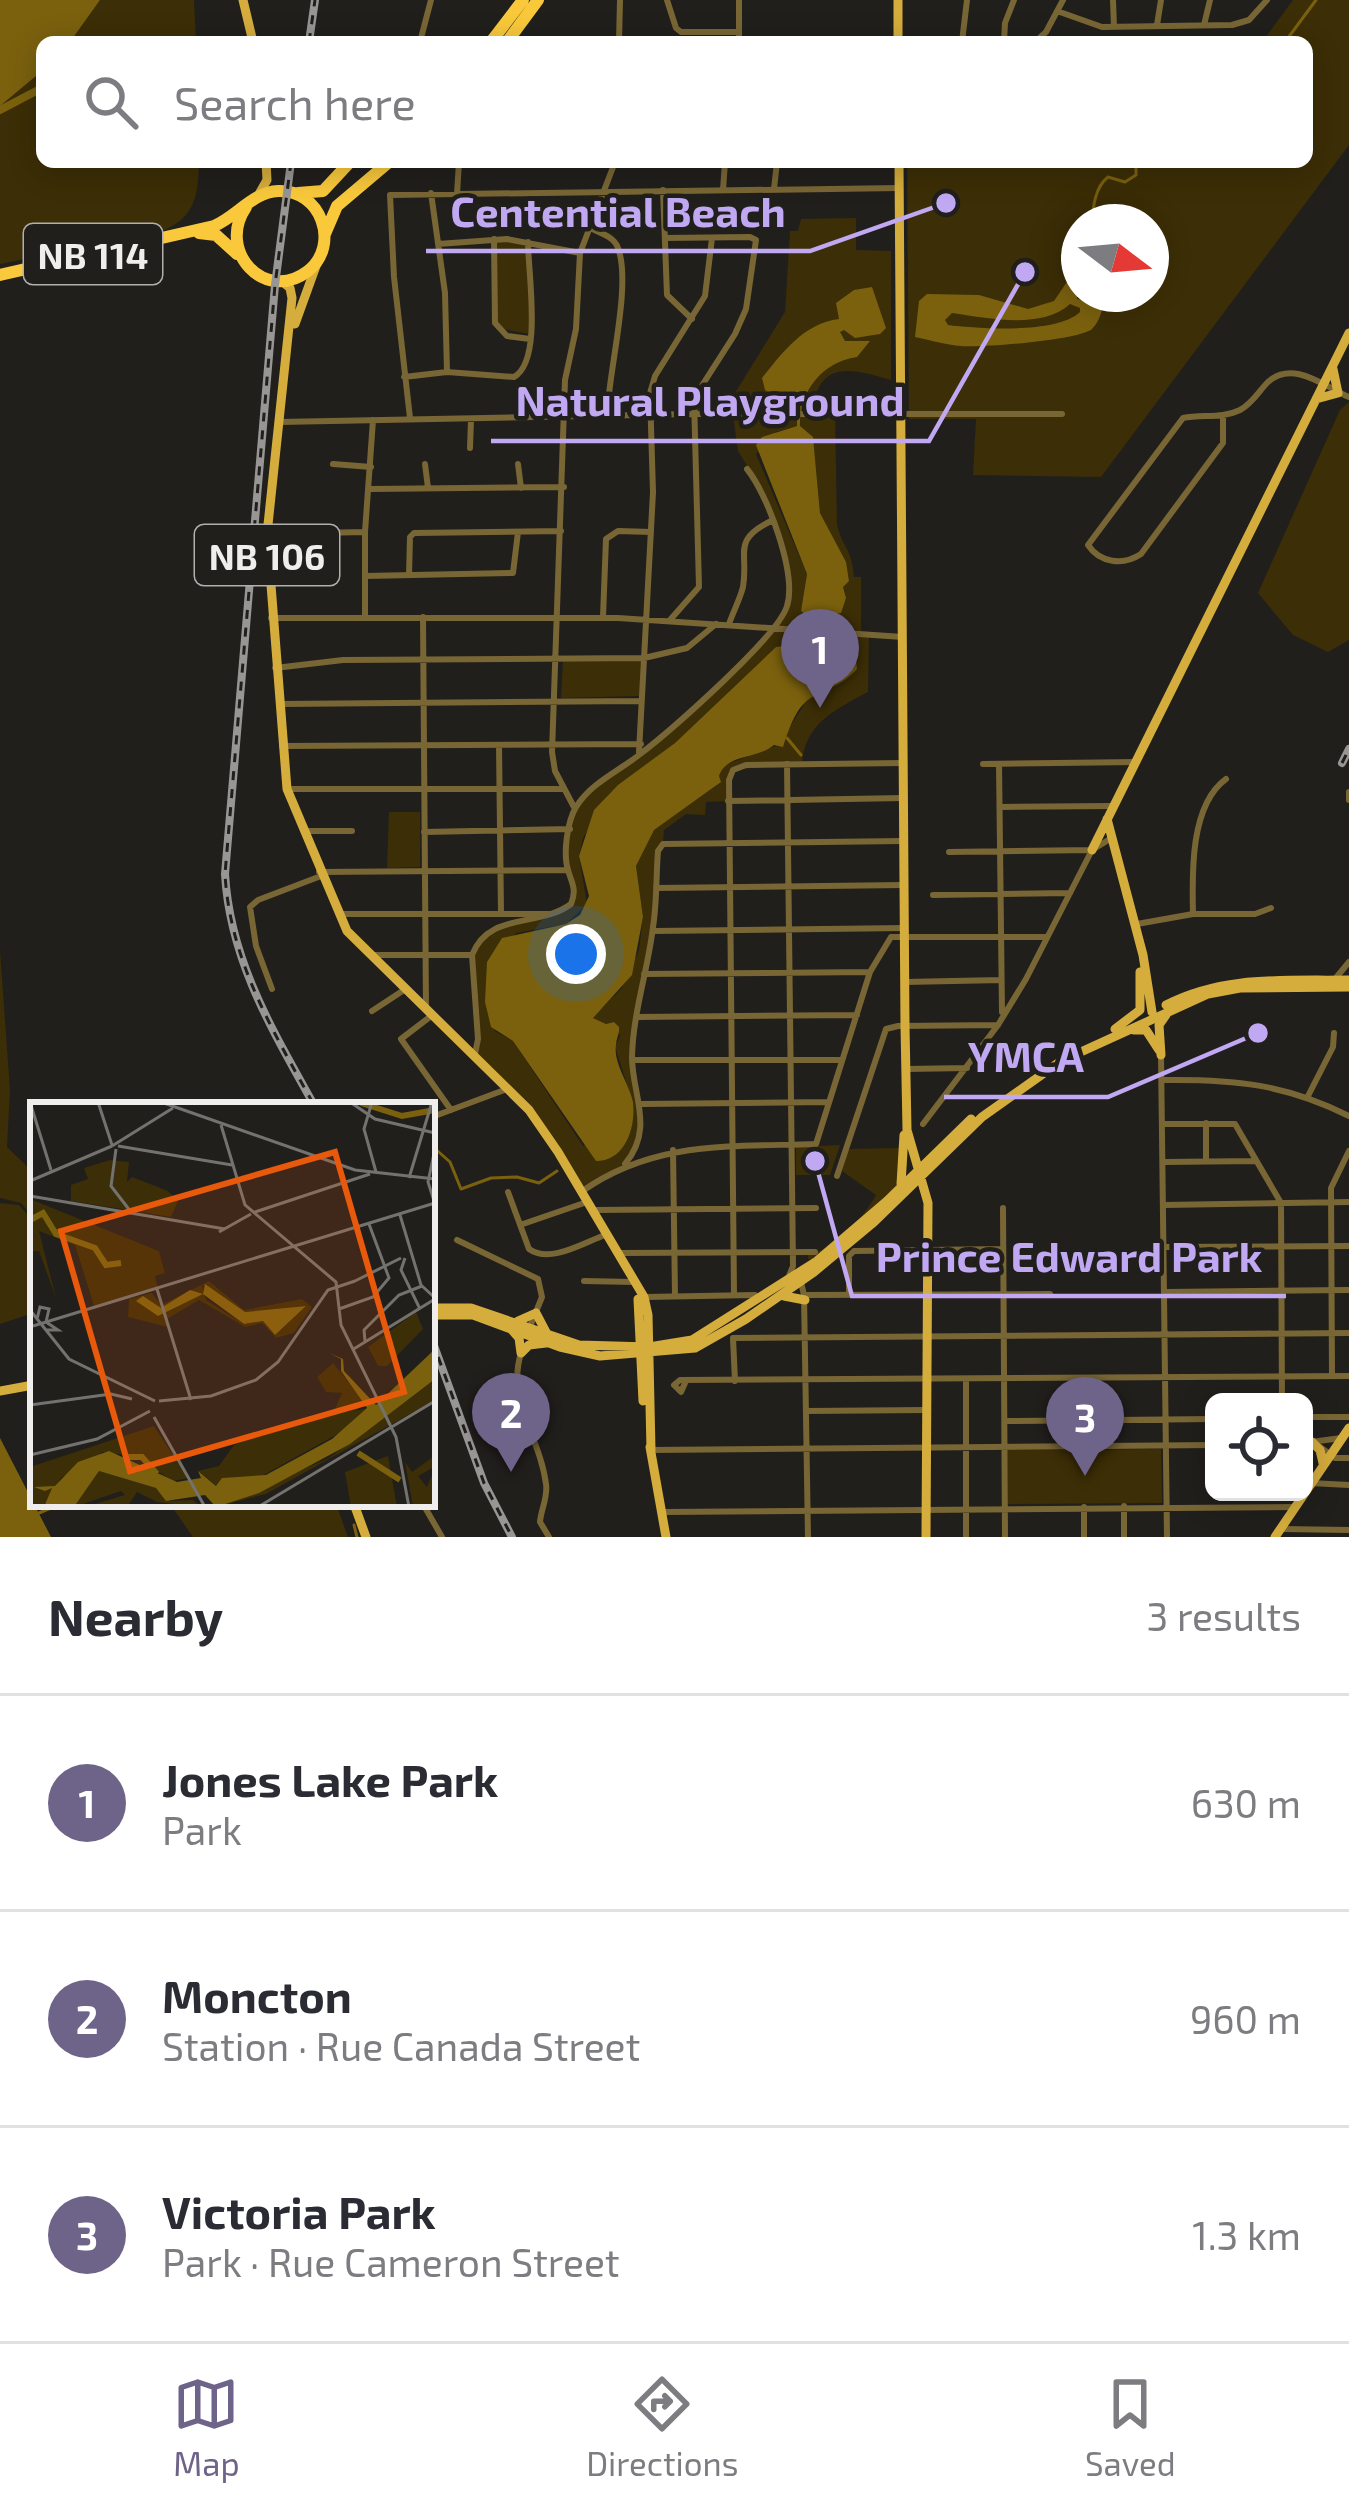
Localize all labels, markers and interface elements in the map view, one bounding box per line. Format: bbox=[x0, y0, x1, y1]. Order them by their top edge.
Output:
search box bbox=[36, 36, 1313, 168]
icon: search bbox=[78, 69, 144, 135]
text: Search here bbox=[174, 75, 416, 129]
callout: Centential Beach bbox=[426, 173, 810, 251]
text: Centential Beach bbox=[450, 185, 786, 235]
north arrow bbox=[1061, 204, 1169, 312]
road number: NB 114 bbox=[24, 224, 162, 284]
callout: Natural Playground bbox=[491, 363, 929, 441]
text: Natural Playground bbox=[515, 374, 905, 425]
road number: NB 106 bbox=[195, 525, 339, 585]
pin: 1 bbox=[781, 609, 859, 708]
your location bbox=[546, 924, 606, 984]
callout: YMCA bbox=[944, 1019, 1108, 1097]
text: YMCA bbox=[968, 1030, 1085, 1080]
inset map bbox=[30, 1102, 435, 1507]
callout: Prince Edward Park bbox=[852, 1218, 1286, 1296]
text: Prince Edward Park bbox=[876, 1230, 1263, 1280]
pin: 2 bbox=[472, 1373, 550, 1472]
pin: 3 bbox=[1046, 1377, 1124, 1476]
map controls bbox=[1205, 1393, 1313, 1501]
button: locate bbox=[1205, 1393, 1313, 1501]
text: Nearby bbox=[48, 1585, 223, 1646]
text: 3 results bbox=[1147, 1592, 1301, 1639]
text: Jones Lake Park bbox=[162, 1752, 498, 1806]
text: 1 bbox=[79, 1779, 95, 1826]
text: 630 m bbox=[1191, 1779, 1301, 1826]
text: Park bbox=[162, 1806, 242, 1853]
text: Moncton bbox=[162, 1968, 352, 2022]
text: 2 bbox=[76, 1995, 98, 2042]
text: 960 m bbox=[1190, 1995, 1301, 2042]
text: Station · Rue Canada Street bbox=[162, 2022, 640, 2069]
text: Victoria Park bbox=[162, 2184, 436, 2238]
text: 3 bbox=[76, 2211, 98, 2258]
text: 1.3 km bbox=[1192, 2211, 1301, 2258]
text: Park · Rue Cameron Street bbox=[162, 2238, 620, 2285]
tab: Map bbox=[173, 2371, 240, 2483]
tab: Directions bbox=[586, 2371, 738, 2483]
tab: Saved bbox=[1085, 2371, 1176, 2483]

